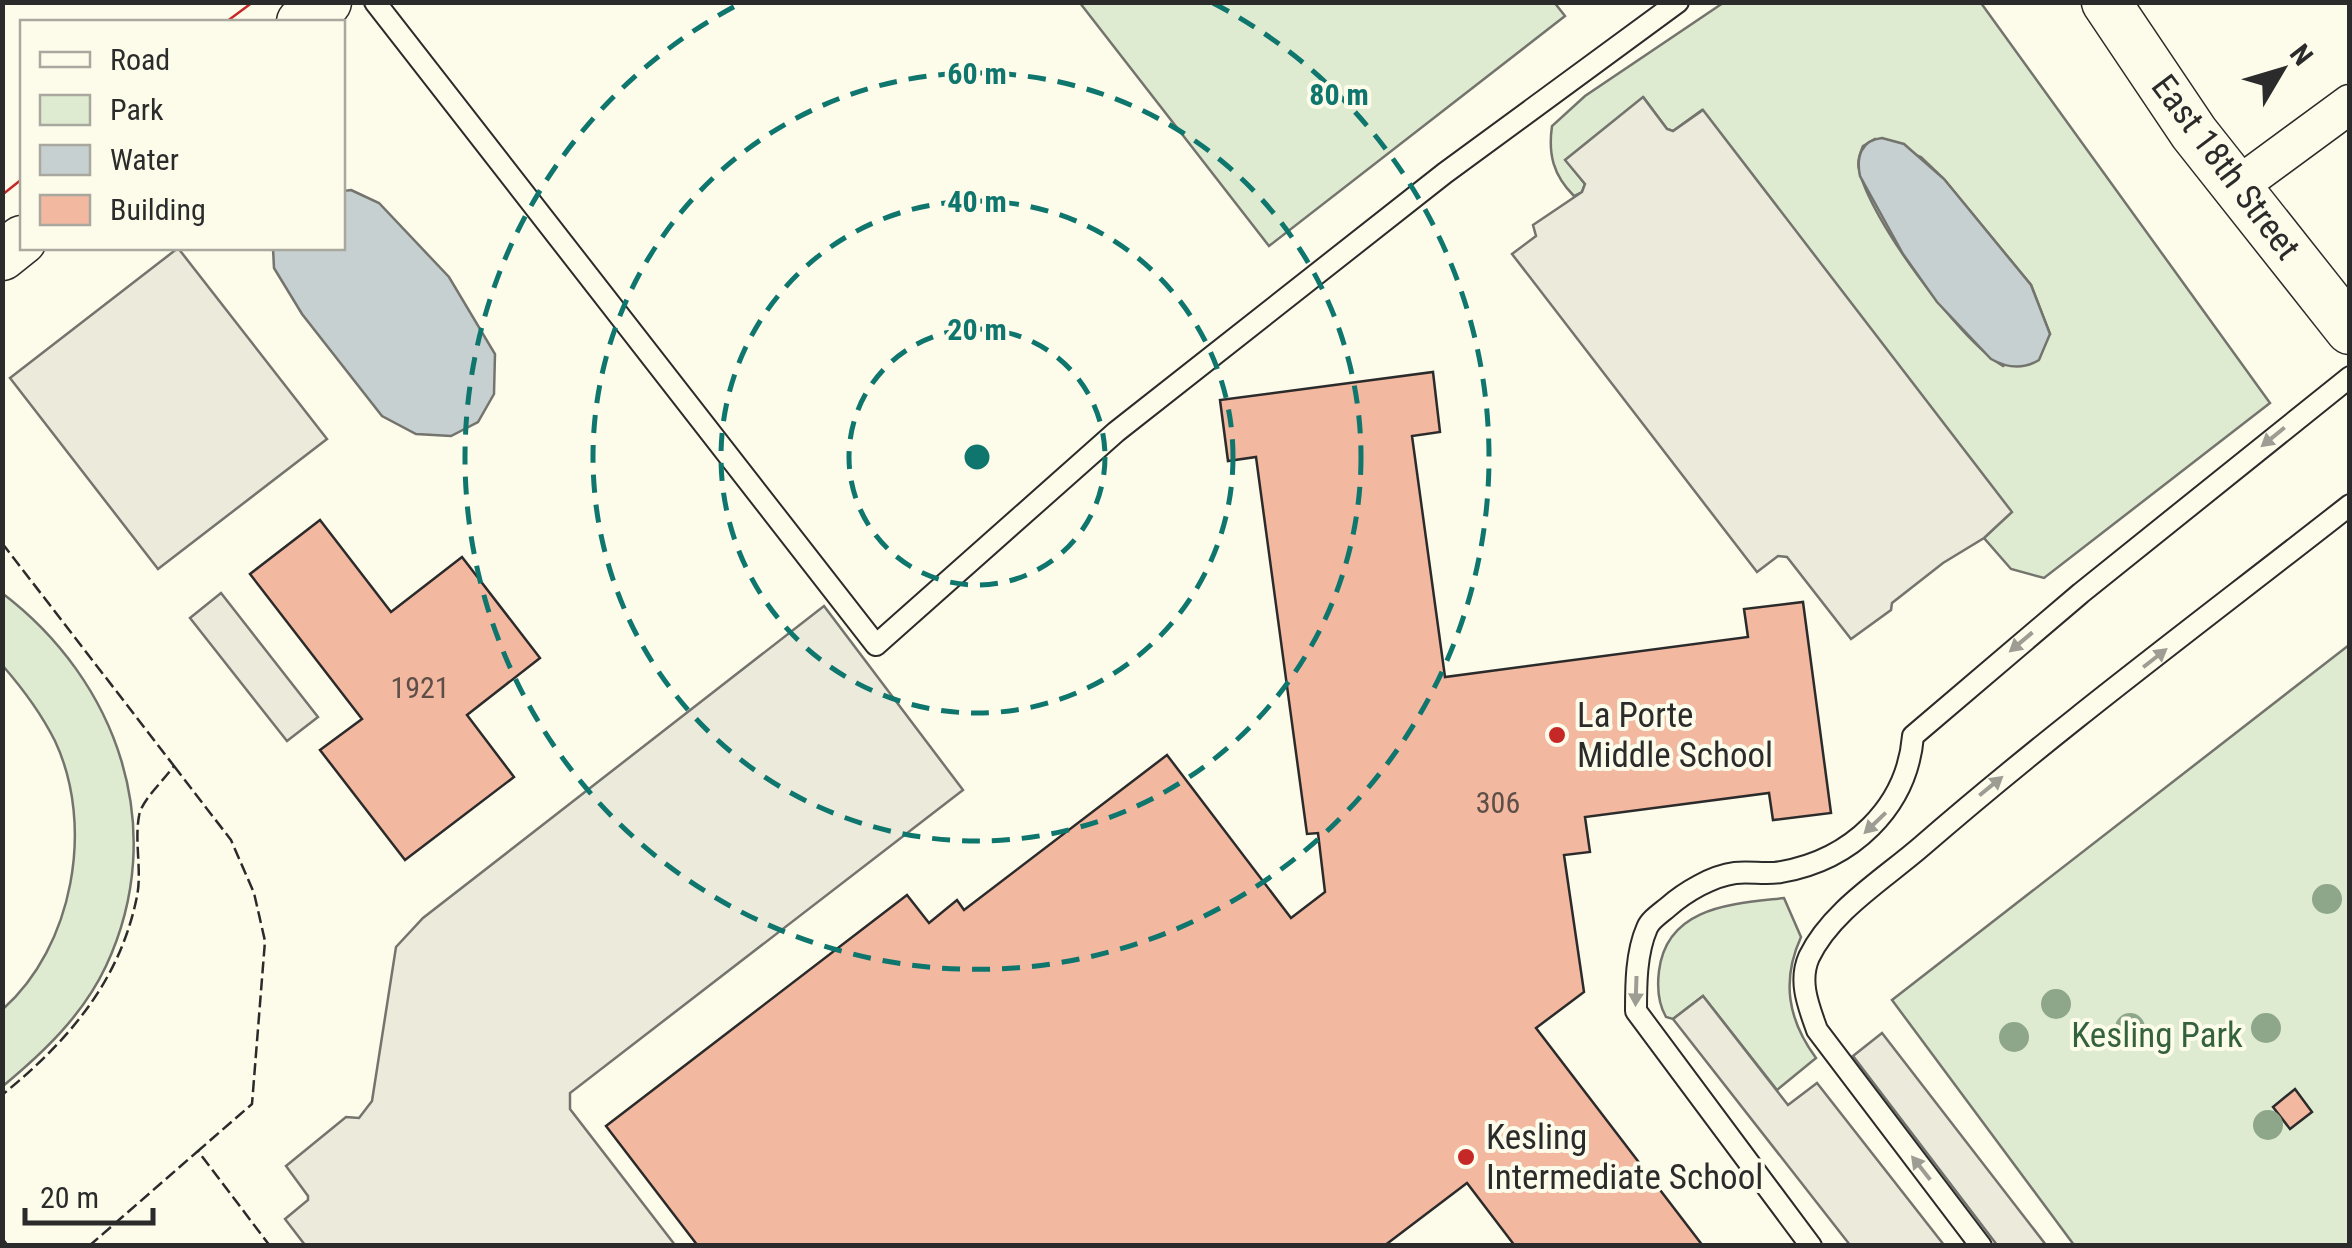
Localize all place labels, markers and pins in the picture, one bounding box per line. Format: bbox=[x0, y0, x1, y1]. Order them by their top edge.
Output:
centre of rings bbox=[959, 439, 995, 475]
place label: La Porte Middle School bbox=[1577, 695, 1773, 776]
marker: La Porte Middle School bbox=[1546, 724, 1568, 746]
place label: Kesling Intermediate School bbox=[1486, 1117, 1763, 1198]
marker: Kesling Intermediate School bbox=[1455, 1146, 1477, 1168]

